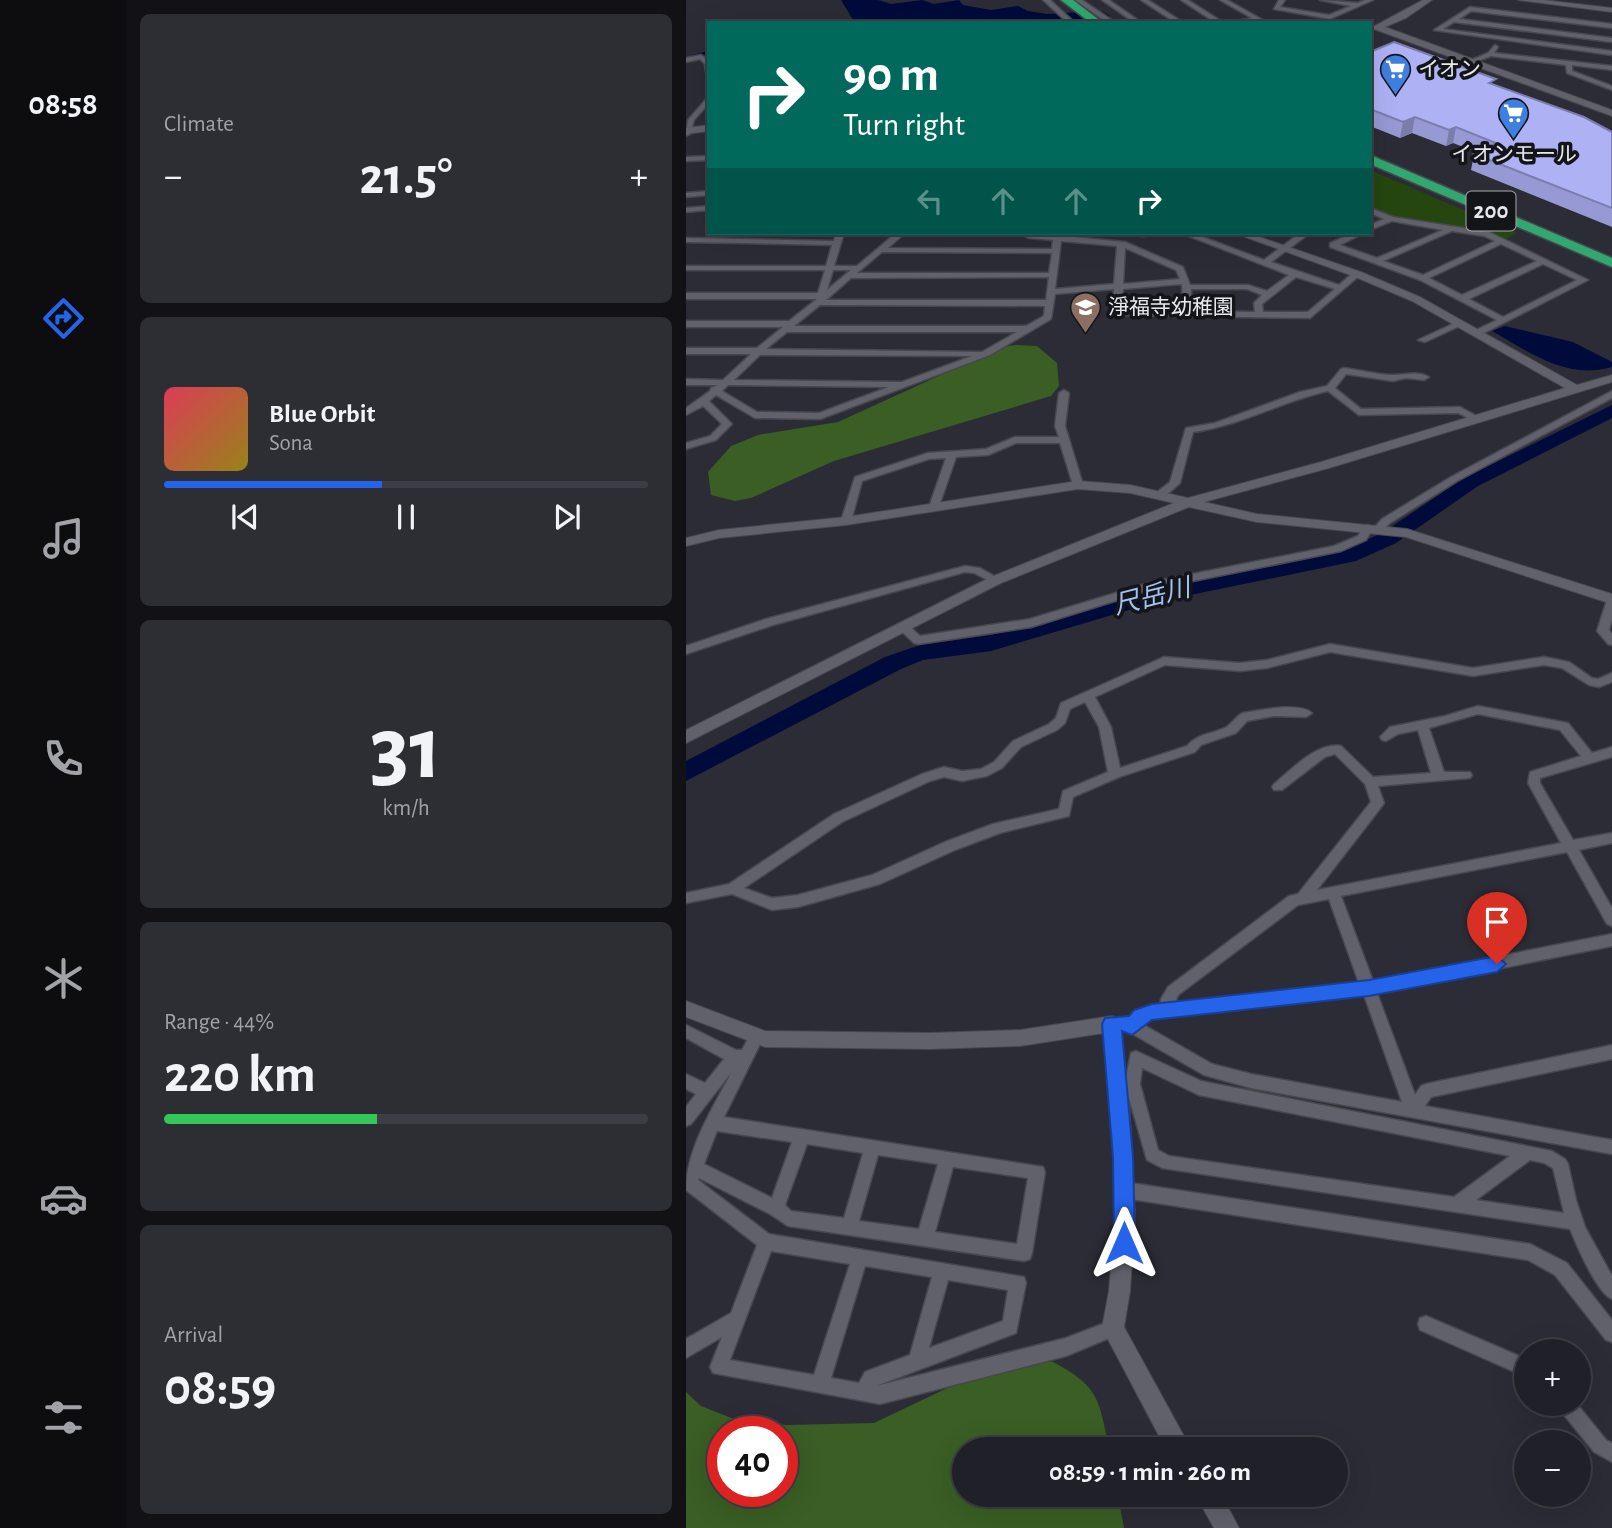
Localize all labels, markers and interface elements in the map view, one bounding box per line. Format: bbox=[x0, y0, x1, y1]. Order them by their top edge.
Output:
icon: right bbox=[728, 49, 819, 140]
text: 90 m bbox=[843, 51, 939, 100]
supermarket icon: イオン bbox=[1378, 52, 1412, 96]
place label: イオン bbox=[1418, 59, 1481, 80]
text: 08:58 bbox=[28, 88, 98, 120]
supermarket icon: イオンモール bbox=[1497, 97, 1531, 141]
text: Turn right bbox=[843, 109, 965, 141]
text: Climate bbox=[164, 113, 234, 136]
place label: イオンモール bbox=[1451, 144, 1577, 165]
text: 21.5° bbox=[360, 151, 452, 203]
text: − bbox=[164, 158, 182, 196]
text: + bbox=[630, 158, 648, 196]
icon: left bbox=[911, 182, 949, 220]
icon: ahead bbox=[984, 182, 1022, 220]
icon: ahead bbox=[1057, 182, 1095, 220]
icon: right bbox=[1130, 182, 1168, 220]
road number: 200 bbox=[1466, 192, 1516, 230]
school or university icon: 淨福寺幼稚園 bbox=[1068, 290, 1102, 334]
icon: directions bbox=[39, 294, 88, 343]
place label: 淨福寺幼稚園 bbox=[1108, 296, 1234, 318]
text: Blue Orbit bbox=[269, 401, 375, 427]
text: Sona bbox=[269, 432, 313, 455]
icon: previous bbox=[226, 498, 264, 536]
icon: pause bbox=[387, 498, 425, 536]
icon: next bbox=[548, 498, 586, 536]
icon: music bbox=[39, 514, 88, 563]
water label: 尺岳川 bbox=[1111, 573, 1196, 619]
text: 31 bbox=[370, 704, 442, 795]
icon: phone bbox=[39, 734, 88, 783]
text: km/h bbox=[382, 797, 430, 820]
pin bbox=[1467, 892, 1527, 964]
icon: arrive bbox=[1478, 903, 1516, 941]
icon: climate bbox=[39, 954, 88, 1003]
text: Range · 44% bbox=[164, 1011, 274, 1034]
text: 220 km bbox=[164, 1049, 316, 1101]
icon: car bbox=[39, 1174, 88, 1223]
position arrow bbox=[1087, 1206, 1161, 1280]
text: Arrival bbox=[164, 1324, 223, 1347]
map controls bbox=[1514, 1339, 1591, 1507]
button: + bbox=[1514, 1339, 1591, 1416]
text: 08:59 bbox=[164, 1362, 276, 1414]
icon: filters bbox=[39, 1393, 88, 1442]
speed limit sign: 40 bbox=[707, 1416, 798, 1507]
button: − bbox=[1514, 1430, 1591, 1507]
text: 08:59 · 1 min · 260 m bbox=[1049, 1459, 1251, 1485]

